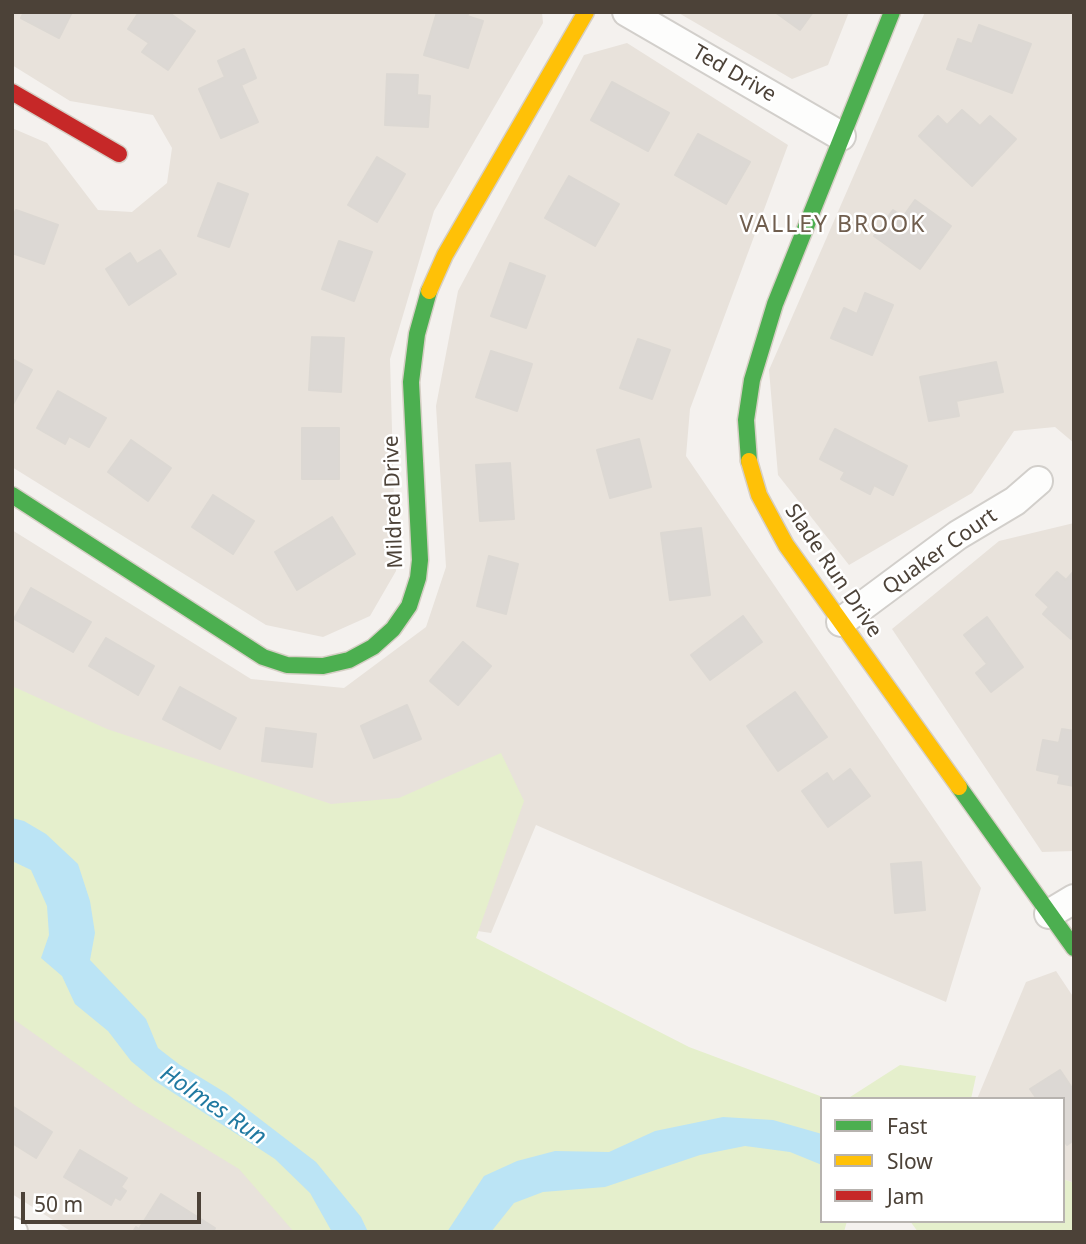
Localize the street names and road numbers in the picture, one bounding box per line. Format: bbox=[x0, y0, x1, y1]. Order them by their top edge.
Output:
street label: Ted Drive bbox=[688, 40, 780, 108]
street label: Mildred Drive bbox=[379, 435, 409, 569]
street label: Slade Run Drive bbox=[779, 500, 887, 642]
street label: Quaker Court bbox=[878, 503, 1002, 601]

